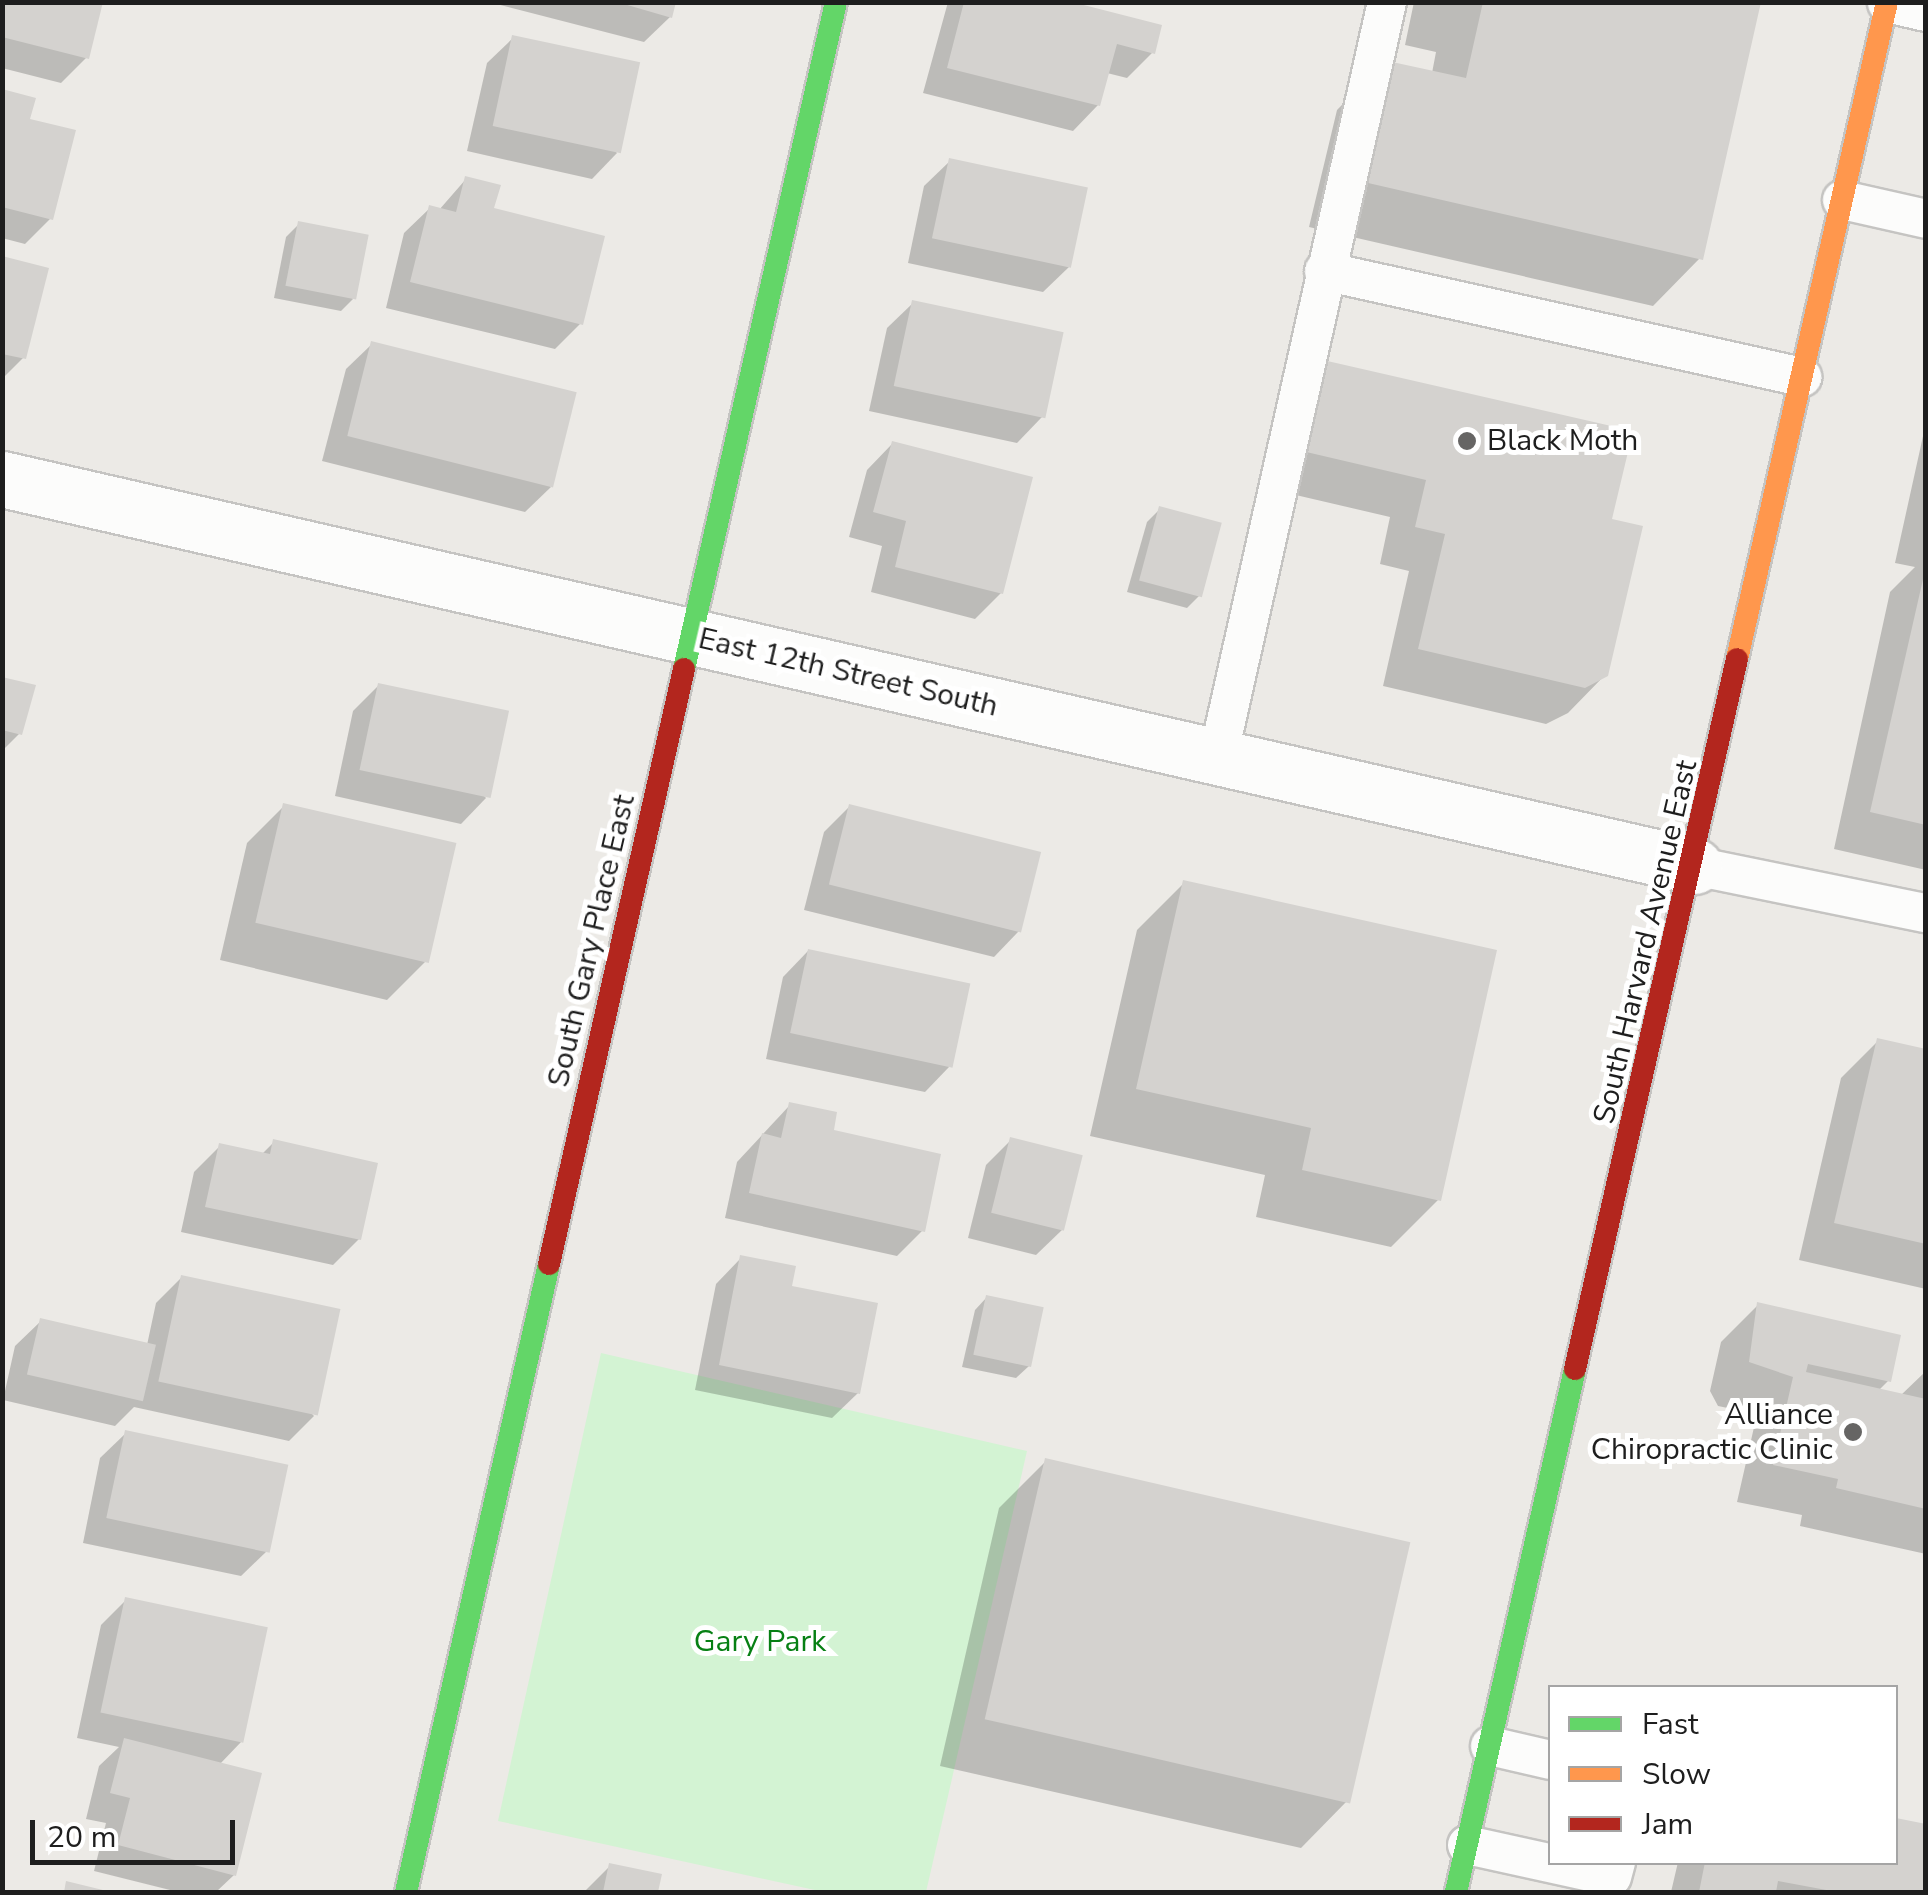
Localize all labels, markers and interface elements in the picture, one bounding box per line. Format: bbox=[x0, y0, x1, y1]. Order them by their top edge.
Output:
place label: Black Moth bbox=[1487, 423, 1638, 459]
marker: Black Moth bbox=[1456, 430, 1478, 452]
street label: East 12th Street South bbox=[695, 621, 1001, 725]
street label: South Harvard Avenue East bbox=[1587, 757, 1705, 1127]
street label: South Gary Place East bbox=[541, 791, 643, 1091]
place label: Alliance Chiropractic Clinic bbox=[1591, 1397, 1833, 1468]
marker: Alliance Chiropractic Clinic bbox=[1842, 1421, 1864, 1443]
park label: Gary Park bbox=[694, 1624, 826, 1660]
legend bbox=[1548, 1685, 1898, 1865]
text: Fast bbox=[1642, 1704, 1699, 1745]
text: Slow bbox=[1642, 1754, 1711, 1795]
scale bar bbox=[35, 1800, 240, 1862]
text: Jam bbox=[1642, 1804, 1693, 1845]
text: 20 m bbox=[47, 1817, 116, 1858]

